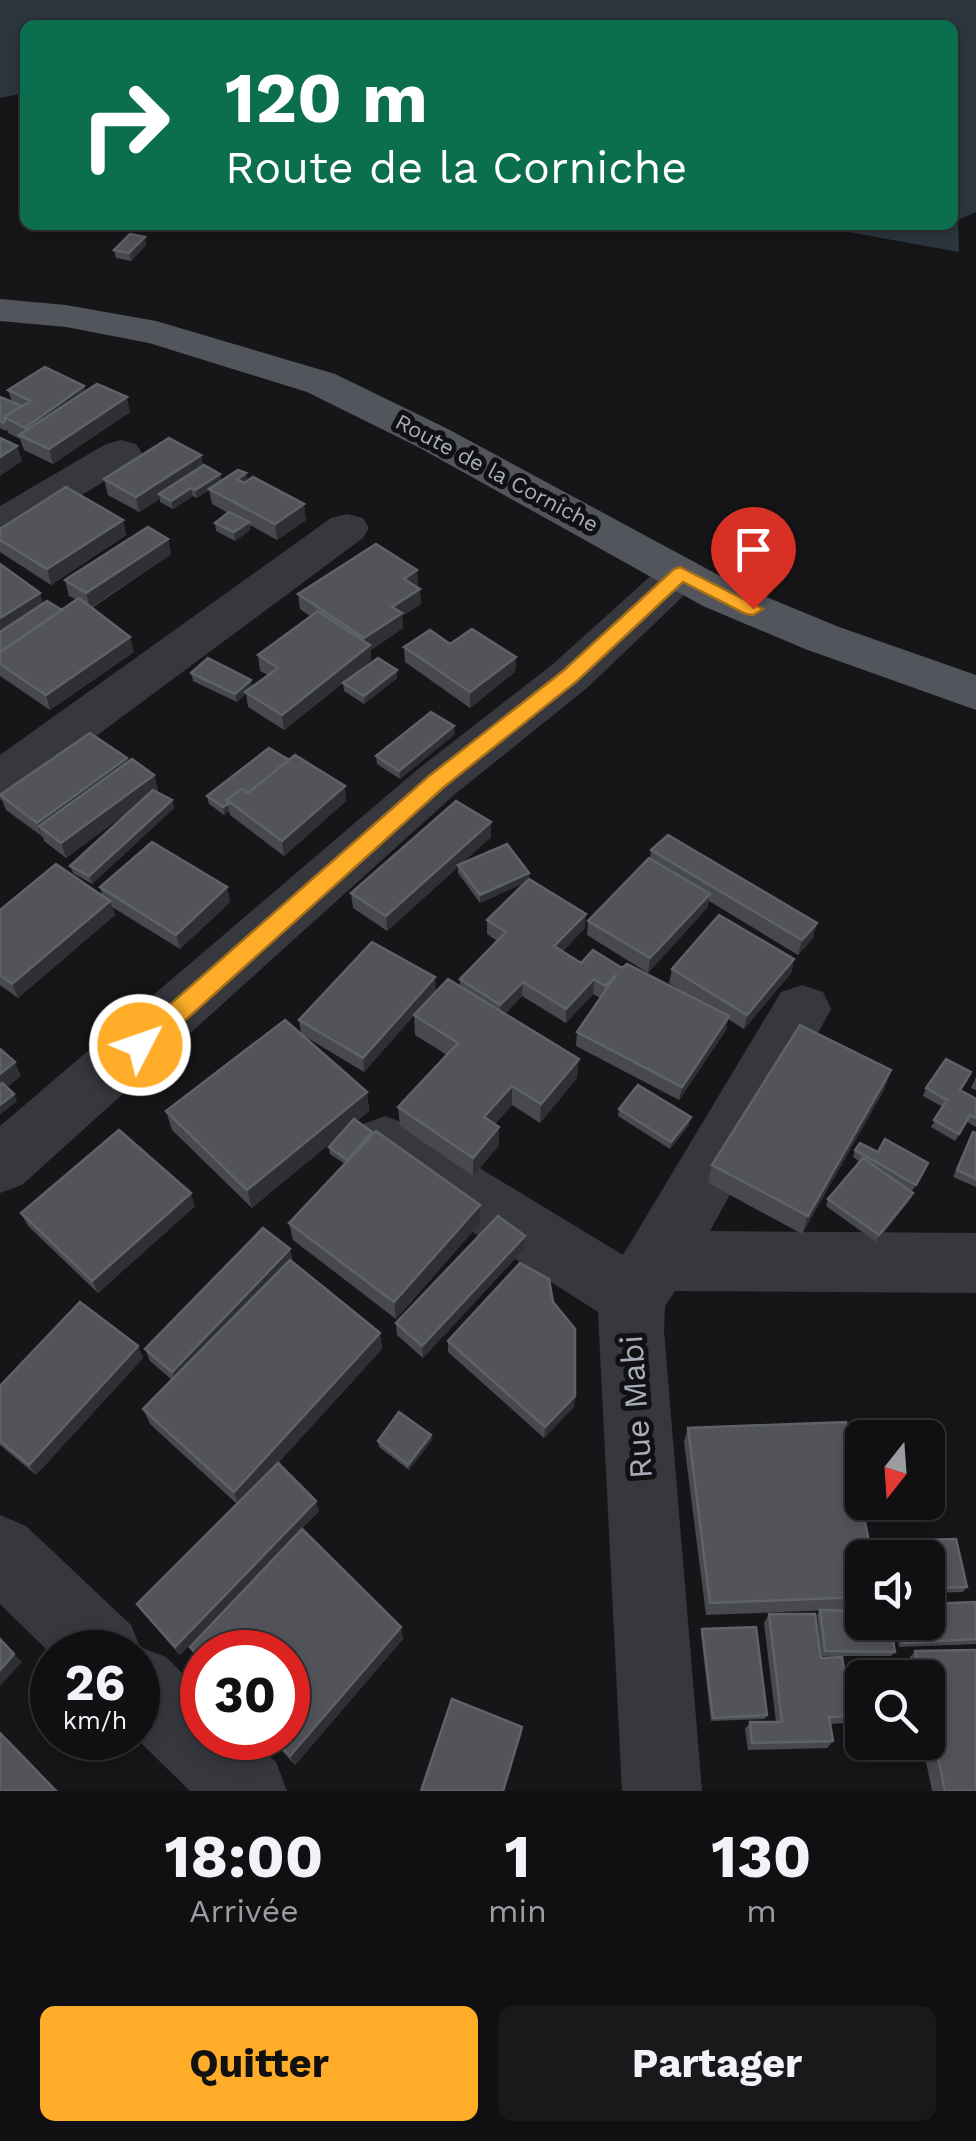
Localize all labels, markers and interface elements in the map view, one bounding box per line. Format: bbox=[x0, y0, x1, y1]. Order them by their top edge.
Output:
text: 120 m bbox=[225, 57, 428, 139]
icon: right bbox=[60, 60, 190, 190]
text: Route de la Corniche bbox=[225, 141, 687, 194]
street label: Route de la Corniche bbox=[391, 409, 603, 537]
pin bbox=[711, 507, 796, 610]
icon: arrive bbox=[726, 522, 781, 577]
position arrow bbox=[88, 993, 192, 1097]
street label: Rue Mabi bbox=[612, 1334, 660, 1480]
north arrow bbox=[845, 1420, 945, 1520]
map controls bbox=[845, 1420, 945, 1760]
button: sound bbox=[845, 1540, 945, 1640]
speed limit sign: 30 bbox=[180, 1630, 310, 1760]
text: 26 bbox=[65, 1653, 125, 1712]
button: search bbox=[845, 1660, 945, 1760]
text: km/h bbox=[63, 1706, 127, 1735]
text: 18:00 bbox=[165, 1821, 323, 1892]
text: 1 bbox=[504, 1821, 530, 1892]
text: 130 bbox=[711, 1821, 811, 1892]
text: Arrivée bbox=[189, 1892, 299, 1930]
text: min bbox=[488, 1892, 547, 1930]
text: m bbox=[746, 1892, 777, 1930]
button: Quitter bbox=[40, 2006, 478, 2121]
button: Partager bbox=[498, 2006, 936, 2121]

